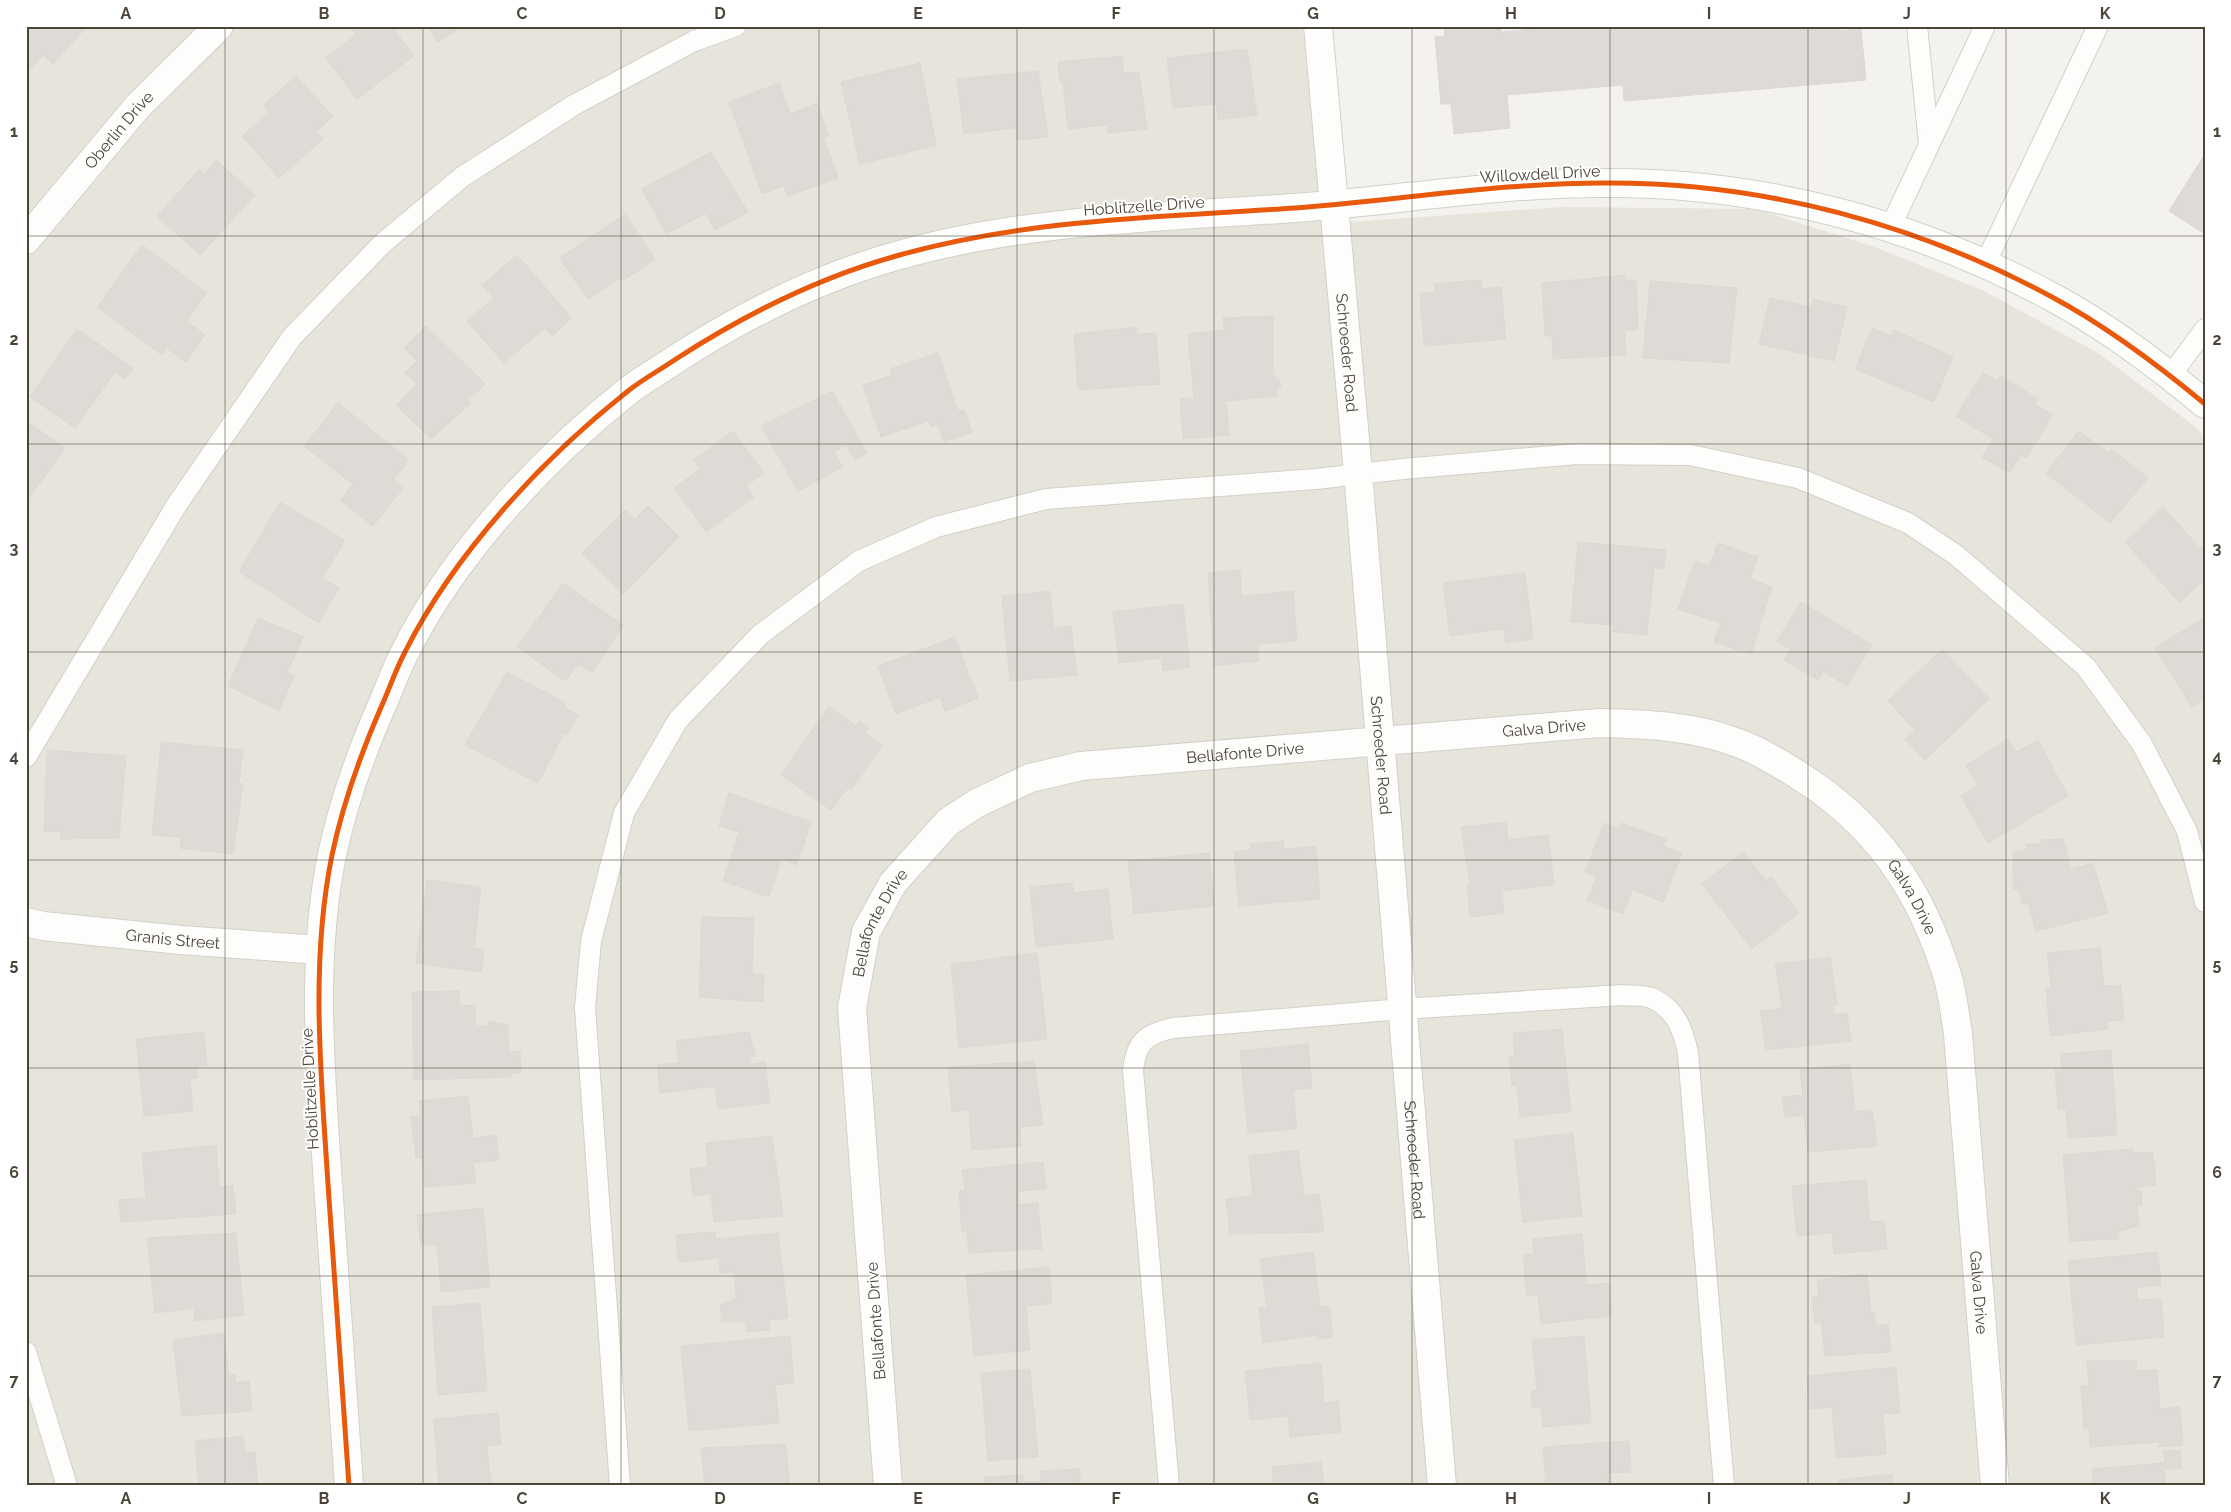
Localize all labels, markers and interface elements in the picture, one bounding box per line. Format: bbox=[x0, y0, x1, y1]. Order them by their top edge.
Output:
text: A bbox=[121, 4, 132, 23]
text: B bbox=[319, 4, 330, 23]
text: C bbox=[517, 4, 528, 23]
text: D bbox=[714, 4, 726, 23]
text: E bbox=[913, 4, 923, 23]
text: F bbox=[1111, 4, 1121, 23]
text: G bbox=[1307, 4, 1319, 23]
text: H bbox=[1505, 4, 1517, 23]
text: I bbox=[1707, 4, 1711, 23]
text: J bbox=[1903, 4, 1911, 23]
text: K bbox=[2100, 4, 2111, 23]
street label: Oberlin Drive bbox=[80, 87, 157, 173]
text: 1 bbox=[10, 122, 18, 141]
text: 1 bbox=[2213, 122, 2221, 141]
street label: Willowdell Drive bbox=[1479, 161, 1601, 187]
street label: Hoblitzelle Drive bbox=[1083, 192, 1205, 220]
street label: Schroeder Road bbox=[1332, 292, 1362, 413]
text: 2 bbox=[9, 330, 19, 349]
text: 2 bbox=[2212, 330, 2222, 349]
text: 3 bbox=[10, 539, 19, 558]
text: 3 bbox=[2213, 539, 2222, 558]
street label: Schroeder Road bbox=[1367, 695, 1396, 815]
street label: Galva Drive bbox=[1502, 715, 1587, 741]
street label: Bellafonte Drive bbox=[1185, 738, 1305, 767]
text: 4 bbox=[9, 747, 19, 766]
text: 4 bbox=[2212, 747, 2222, 766]
street label: Galva Drive bbox=[1884, 855, 1941, 937]
street label: Bellafonte Drive bbox=[848, 864, 911, 979]
street label: Granis Street bbox=[125, 925, 221, 952]
text: 5 bbox=[10, 955, 19, 974]
text: 5 bbox=[2213, 955, 2222, 974]
street label: Hoblitzelle Drive bbox=[297, 1028, 323, 1150]
street label: Schroeder Road bbox=[1401, 1100, 1429, 1220]
text: 6 bbox=[9, 1163, 19, 1182]
text: 6 bbox=[2212, 1163, 2222, 1182]
street label: Galva Drive bbox=[1966, 1250, 1992, 1335]
street label: Bellafonte Drive bbox=[862, 1261, 890, 1381]
text: 7 bbox=[10, 1371, 19, 1390]
text: 7 bbox=[2213, 1371, 2222, 1390]
text: A bbox=[121, 1489, 132, 1508]
text: B bbox=[319, 1489, 330, 1508]
text: C bbox=[517, 1489, 528, 1508]
text: D bbox=[714, 1489, 726, 1508]
text: E bbox=[913, 1489, 923, 1508]
text: F bbox=[1111, 1489, 1121, 1508]
text: G bbox=[1307, 1489, 1319, 1508]
text: H bbox=[1505, 1489, 1517, 1508]
text: I bbox=[1707, 1489, 1711, 1508]
text: J bbox=[1903, 1489, 1911, 1508]
text: K bbox=[2100, 1489, 2111, 1508]

